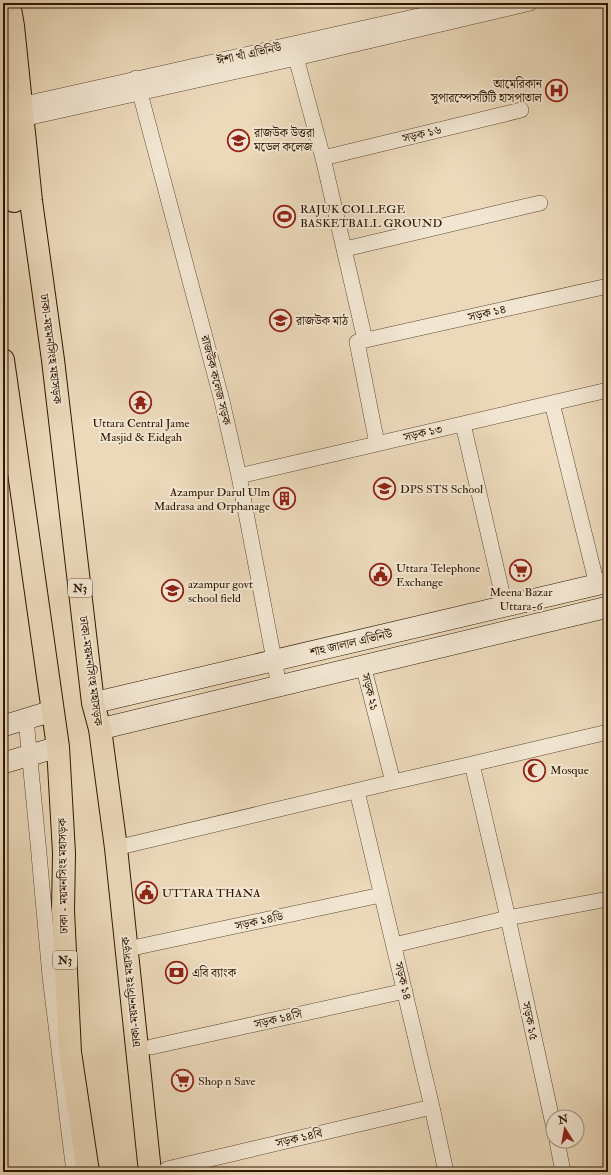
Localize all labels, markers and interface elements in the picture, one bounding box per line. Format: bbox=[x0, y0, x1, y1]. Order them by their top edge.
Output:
street label: ঈশা খাঁ এভিনিউ bbox=[214, 38, 283, 69]
place label: আমেরিকান সুপারস্পেসটিটি হাসপাতাল bbox=[430, 76, 543, 106]
hospital icon: আমেরিকান সুপারস্পেসটিটি হাসপাতাল bbox=[544, 78, 570, 104]
street label: সড়ক ১৬ bbox=[400, 122, 443, 147]
place label: রাজউক উত্তরা মডেল কলেজ bbox=[253, 124, 315, 155]
school or university icon: রাজউক উত্তরা মডেল কলেজ bbox=[226, 127, 252, 153]
place label: RAJUK COLLEGE BASKETBALL GROUND bbox=[300, 202, 442, 231]
sports icon: RAJUK COLLEGE BASKETBALL GROUND bbox=[272, 203, 298, 229]
street label: ঢাকা-ময়মনসিংহ মহাসড়ক bbox=[36, 292, 66, 405]
street label: সড়ক ১৪ bbox=[466, 302, 508, 325]
school or university icon: রাজউক মাঠ bbox=[268, 308, 294, 334]
place label: রাজউক মাঠ bbox=[295, 312, 349, 329]
street label: রাজউক কলেজ সড়ক bbox=[197, 332, 236, 427]
temple icon: Uttara Central Jame Masjid & Eidgah bbox=[128, 389, 154, 415]
place label: Uttara Central Jame Masjid & Eidgah bbox=[92, 416, 190, 445]
street label: সড়ক ১৩ bbox=[401, 422, 444, 446]
school or university icon: DPS STS School bbox=[372, 476, 398, 502]
place label: DPS STS School bbox=[400, 482, 483, 497]
place label: Azampur Darul Ulm Madrasa and Orphanage bbox=[154, 485, 271, 514]
building icon: Azampur Darul Ulm Madrasa and Orphanage bbox=[272, 486, 298, 512]
supermarket icon: Meena Bazar Uttara-6 bbox=[508, 558, 534, 584]
place label: Uttara Telephone Exchange bbox=[396, 561, 480, 590]
public building icon: Uttara Telephone Exchange bbox=[367, 562, 393, 588]
place label: azampur govt school field bbox=[188, 577, 253, 606]
school or university icon: azampur govt school field bbox=[160, 578, 186, 604]
road number: N3 bbox=[68, 579, 92, 597]
place label: Meena Bazar Uttara-6 bbox=[489, 585, 553, 614]
street label: ঢাকা-ময়মনসিংহ মহাসড়ক bbox=[75, 614, 107, 727]
street label: শাহ জালাল এভিনিউ bbox=[307, 625, 394, 660]
street label: সড়ক ২১ bbox=[357, 671, 381, 712]
mosque icon: Mosque bbox=[522, 757, 548, 783]
place label: Mosque bbox=[550, 763, 589, 778]
street label: ঢাকা - ময়মনসিংহ মহাসড়ক bbox=[54, 818, 72, 935]
public building icon: UTTARA THANA bbox=[134, 880, 160, 906]
place label: UTTARA THANA bbox=[162, 886, 261, 901]
street label: সড়ক ১৪ডি bbox=[232, 908, 285, 934]
street label: ঢাকা-ময়মনসিংহ মহাসড়ক bbox=[117, 936, 145, 1049]
road number: N3 bbox=[53, 951, 77, 969]
bank icon: এবি ব্যাংক bbox=[163, 960, 189, 986]
street label: সড়ক ১৪ bbox=[390, 960, 414, 1002]
place label: এবি ব্যাংক bbox=[192, 965, 237, 981]
street label: সড়ক ১৫ bbox=[518, 1000, 541, 1042]
street label: সড়ক ১৪সি bbox=[252, 1006, 304, 1032]
supermarket icon: Shop n Save bbox=[170, 1068, 196, 1094]
place label: Shop n Save bbox=[198, 1074, 256, 1089]
north arrow bbox=[545, 1109, 585, 1149]
text: N bbox=[556, 1112, 570, 1127]
street label: সড়ক ১৪বি bbox=[273, 1125, 325, 1151]

